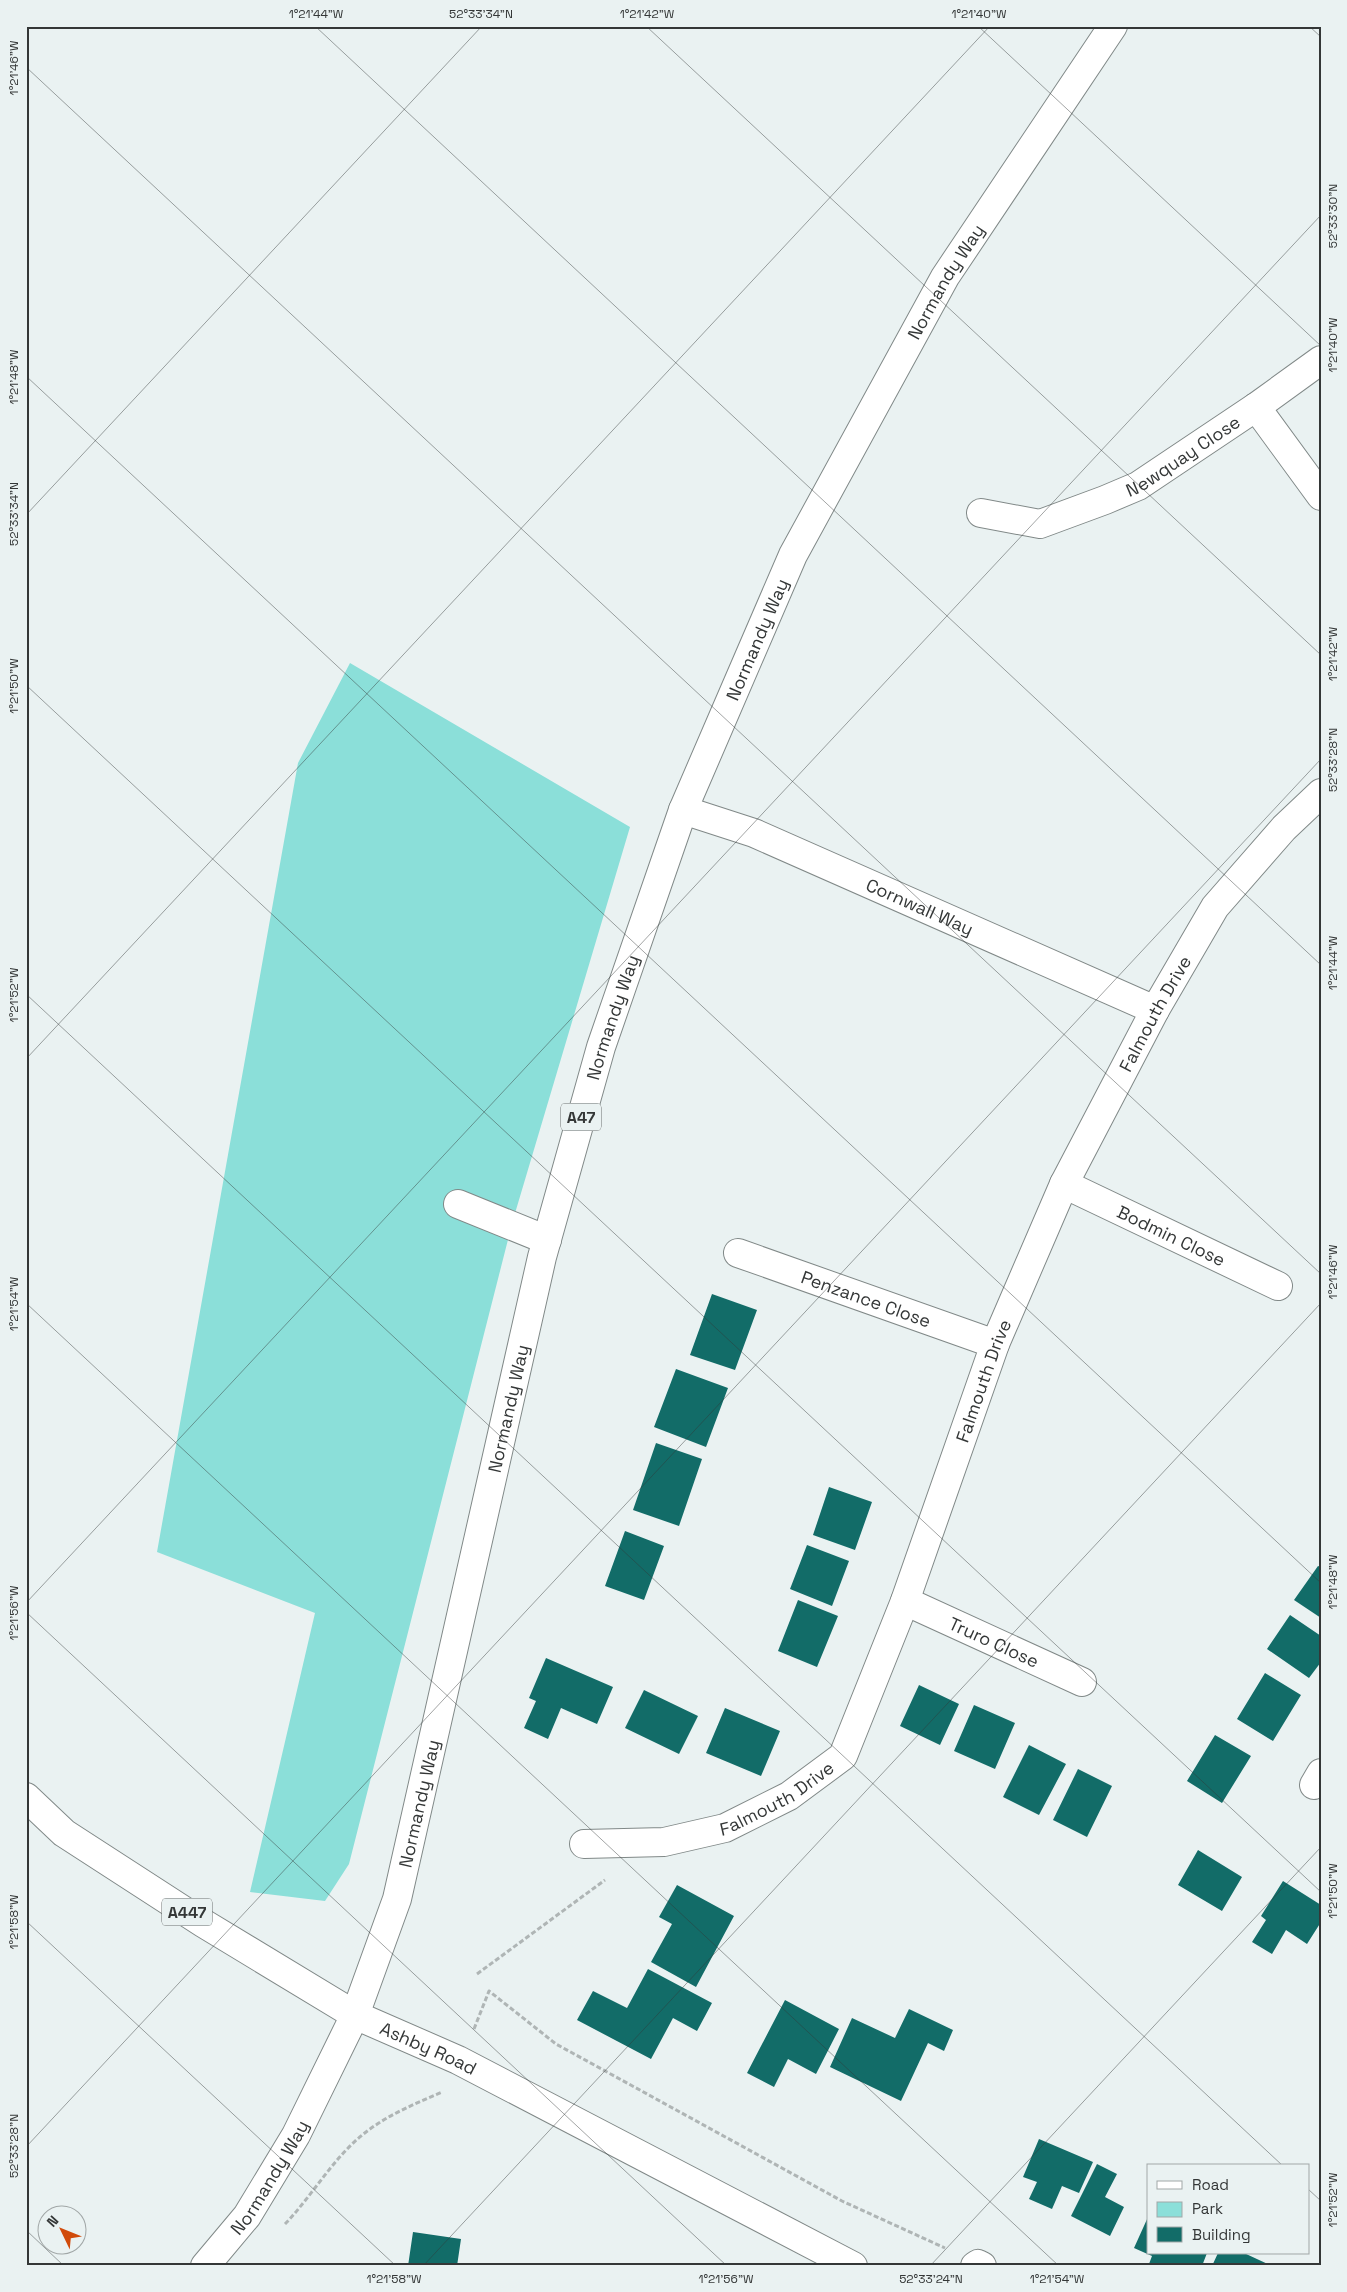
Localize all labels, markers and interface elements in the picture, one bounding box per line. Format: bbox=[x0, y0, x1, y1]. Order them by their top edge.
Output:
text: 1°21'44"W bbox=[289, 6, 344, 22]
text: 52°33'34"N bbox=[449, 6, 513, 22]
text: 1°21'42"W bbox=[620, 6, 675, 22]
text: 1°21'40"W bbox=[951, 6, 1007, 22]
text: 1°21'46"W bbox=[6, 40, 22, 95]
text: 52°33'30"N bbox=[1325, 184, 1341, 248]
street label: Normandy Way bbox=[902, 219, 989, 343]
text: 1°21'40"W bbox=[1325, 317, 1341, 373]
text: 1°21'48"W bbox=[6, 349, 22, 404]
street label: Newquay Close bbox=[1122, 410, 1244, 501]
text: 52°33'34"N bbox=[6, 482, 22, 546]
street label: Normandy Way bbox=[720, 575, 793, 704]
text: 1°21'42"W bbox=[1325, 626, 1341, 681]
text: 1°21'50"W bbox=[6, 658, 22, 714]
text: 52°33'28"N bbox=[1325, 728, 1341, 792]
street label: Cornwall Way bbox=[863, 872, 977, 940]
text: 1°21'44"W bbox=[1325, 935, 1341, 990]
street label: Falmouth Drive bbox=[1113, 951, 1196, 1075]
street label: Normandy Way bbox=[581, 952, 644, 1083]
text: 1°21'52"W bbox=[6, 967, 22, 1022]
road number: A47 bbox=[561, 1104, 601, 1130]
street label: Bodmin Close bbox=[1113, 1200, 1229, 1271]
text: 1°21'46"W bbox=[1325, 1244, 1341, 1299]
street label: Penzance Close bbox=[798, 1265, 934, 1332]
text: 1°21'54"W bbox=[6, 1276, 22, 1331]
street label: Falmouth Drive bbox=[950, 1316, 1016, 1445]
street label: Normandy Way bbox=[482, 1342, 533, 1475]
text: 1°21'48"W bbox=[1325, 1554, 1341, 1609]
text: 1°21'56"W bbox=[6, 1585, 22, 1641]
street label: Truro Close bbox=[945, 1611, 1043, 1672]
street label: Normandy Way bbox=[393, 1737, 444, 1870]
street label: Falmouth Drive bbox=[717, 1756, 838, 1840]
text: 1°21'50"W bbox=[1325, 1863, 1341, 1919]
text: 1°21'58"W bbox=[6, 1894, 22, 1950]
road number: A447 bbox=[162, 1898, 212, 1925]
street label: Ashby Road bbox=[377, 2016, 481, 2079]
text: 52°33'28"N bbox=[6, 2114, 22, 2178]
street label: Normandy Way bbox=[225, 2116, 313, 2239]
legend bbox=[1147, 2164, 1310, 2254]
text: 1°21'52"W bbox=[1325, 2172, 1341, 2227]
text: Road bbox=[1192, 2175, 1229, 2194]
text: Park bbox=[1192, 2199, 1223, 2218]
north arrow bbox=[38, 2204, 88, 2254]
text: N bbox=[43, 2212, 62, 2231]
text: Building bbox=[1192, 2225, 1251, 2244]
text: 1°21'58"W bbox=[366, 2271, 422, 2287]
text: 1°21'56"W bbox=[699, 2271, 754, 2287]
text: 52°33'24"N bbox=[899, 2271, 963, 2287]
text: 1°21'54"W bbox=[1030, 2271, 1085, 2287]

